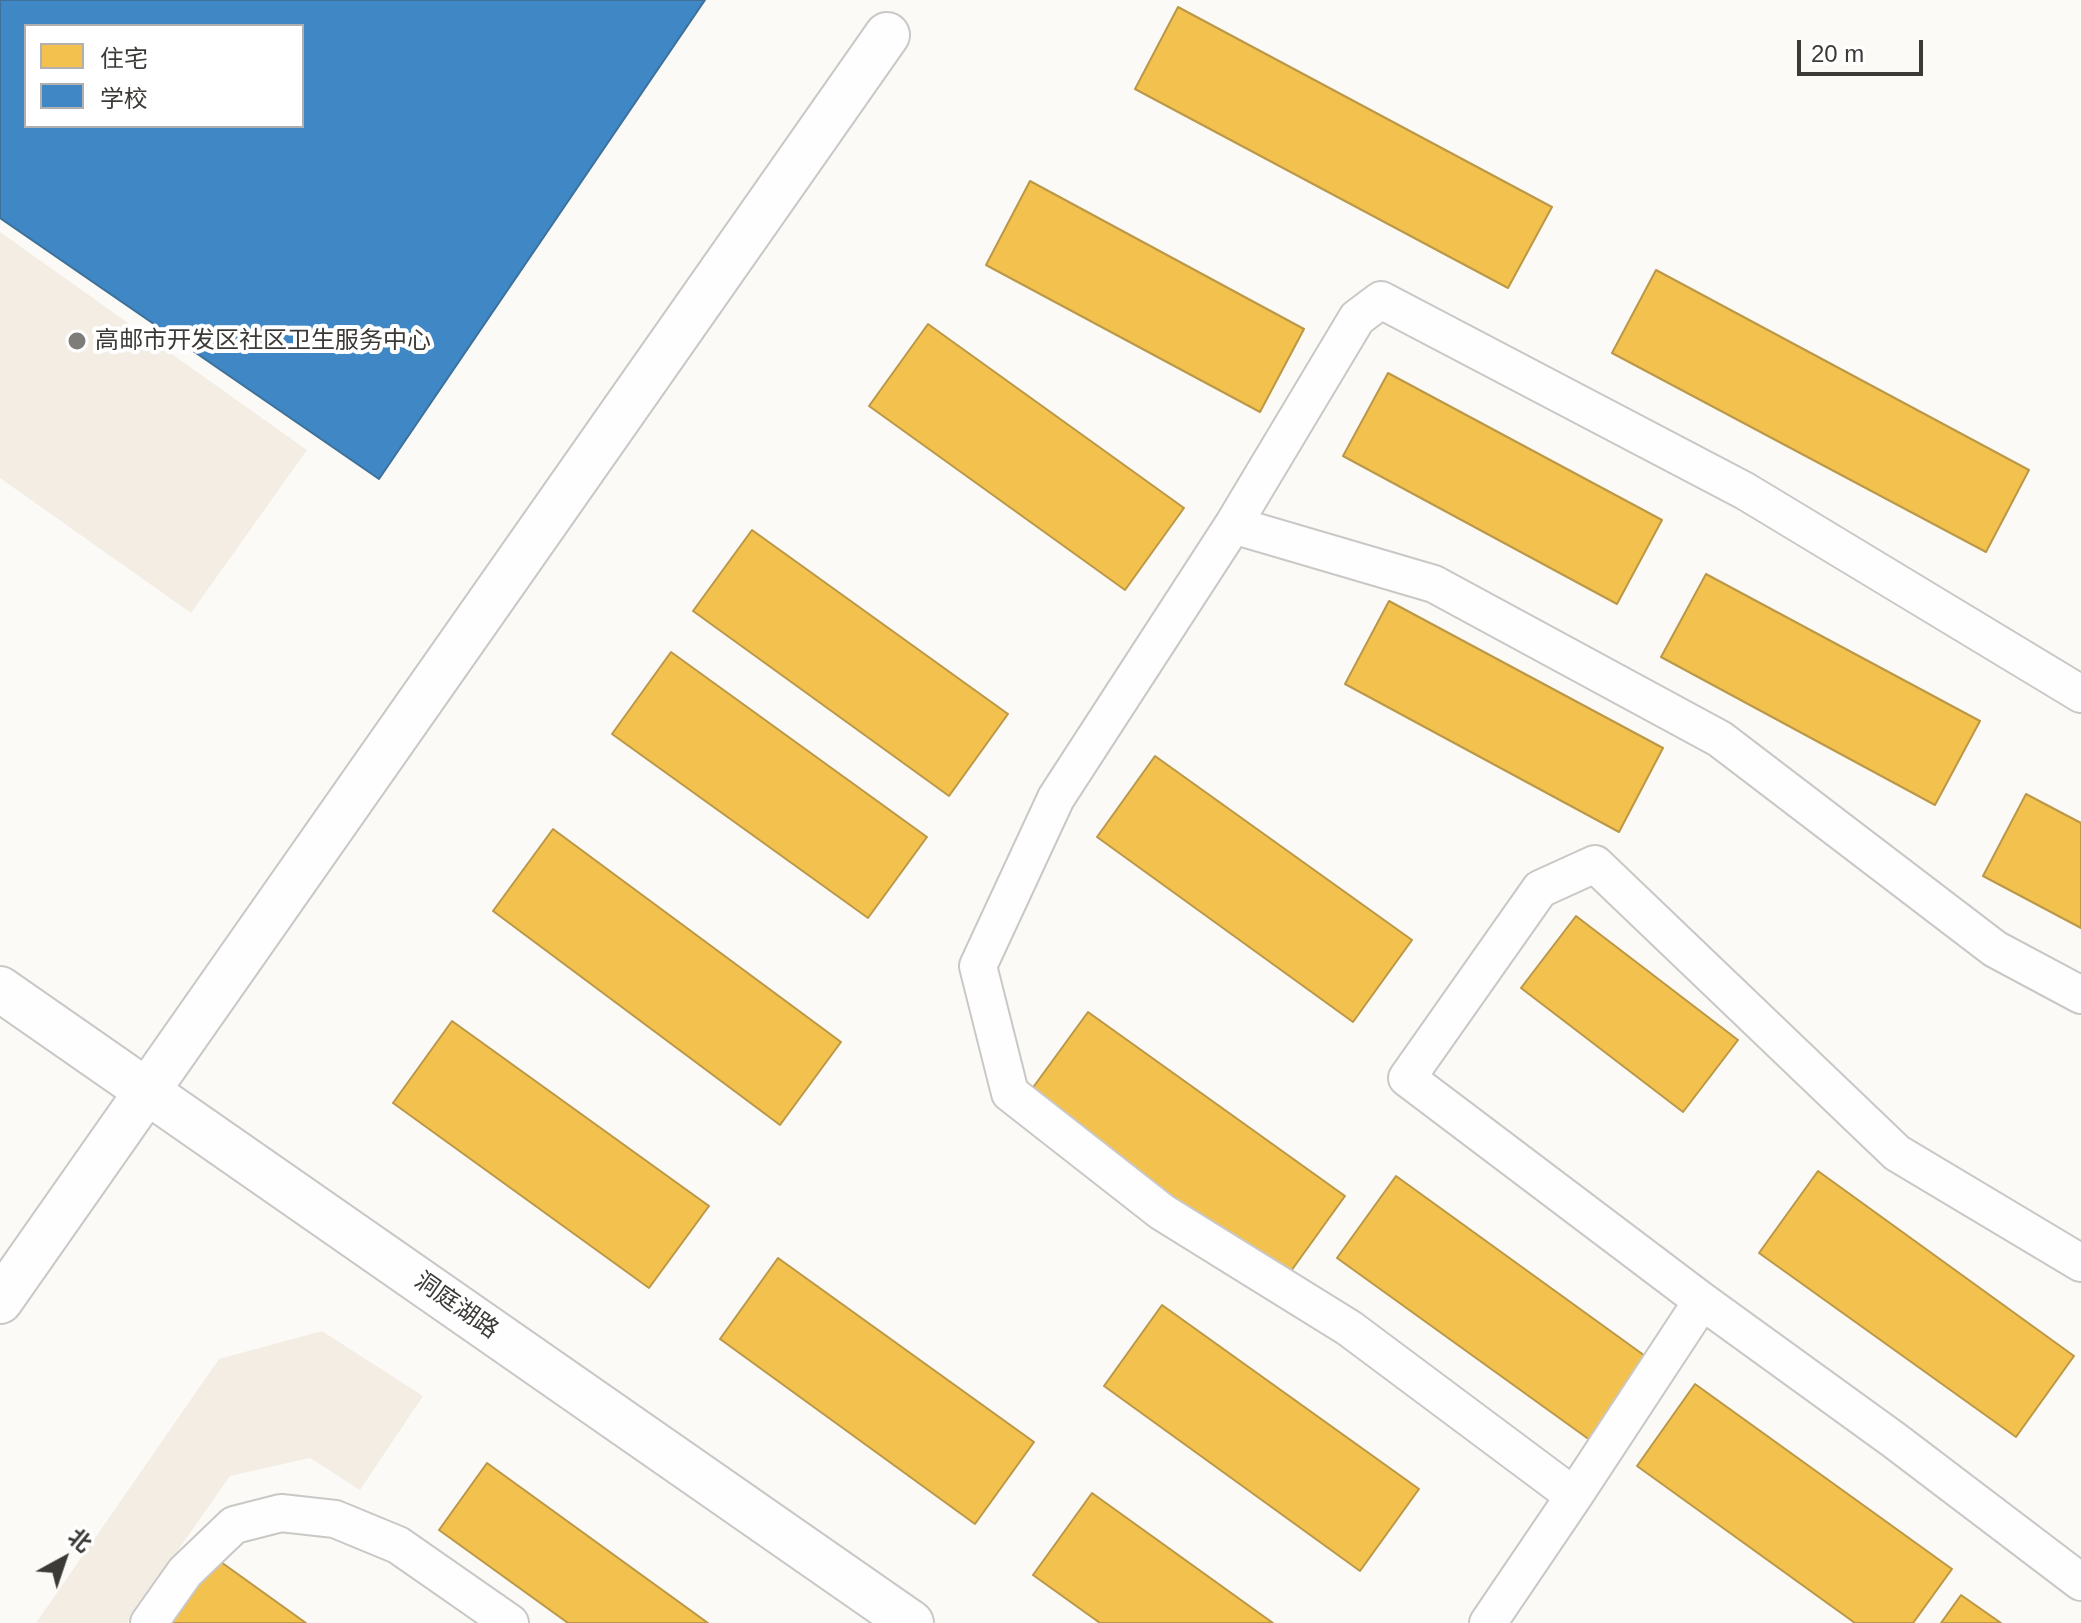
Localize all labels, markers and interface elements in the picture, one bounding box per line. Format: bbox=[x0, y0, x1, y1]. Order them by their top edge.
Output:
legend bbox=[24, 24, 304, 128]
scale bar bbox=[1801, 24, 1927, 74]
text: 20 m bbox=[1811, 40, 1864, 67]
text: 住宅 bbox=[100, 45, 148, 72]
text: 学校 bbox=[100, 85, 148, 112]
place label: 高邮市开发区社区卫生服务中心 bbox=[95, 327, 431, 355]
marker: 高邮市开发区社区卫生服务中心 bbox=[66, 330, 88, 352]
street label: 洞庭湖路 bbox=[408, 1267, 504, 1345]
north arrow bbox=[24, 1519, 104, 1599]
text: 北 bbox=[63, 1524, 96, 1557]

